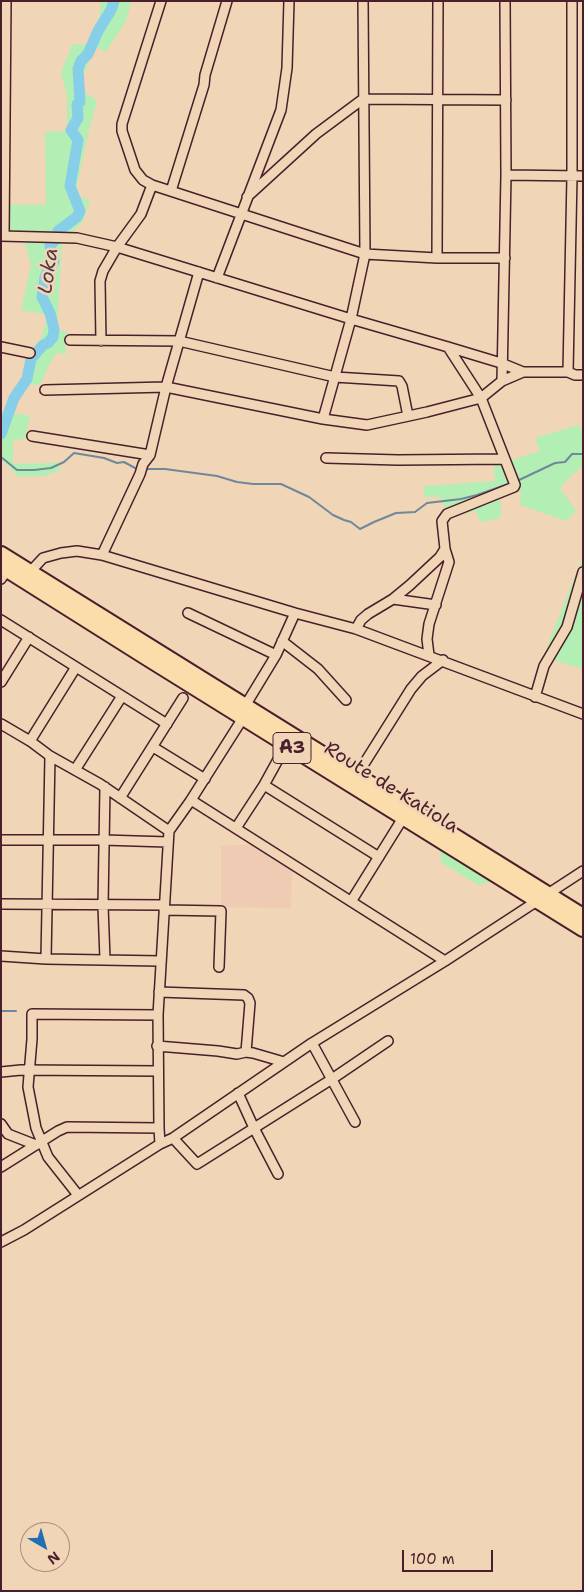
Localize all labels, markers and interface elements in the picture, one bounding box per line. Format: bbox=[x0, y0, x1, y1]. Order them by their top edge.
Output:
water label: Loka bbox=[34, 246, 64, 296]
road number: A3 bbox=[273, 732, 311, 764]
street label: Route de Katiola bbox=[320, 737, 462, 839]
north arrow bbox=[20, 1522, 70, 1572]
scale bar bbox=[404, 1540, 495, 1572]
text: N bbox=[44, 1548, 64, 1569]
text: 100 m bbox=[410, 1549, 455, 1569]

